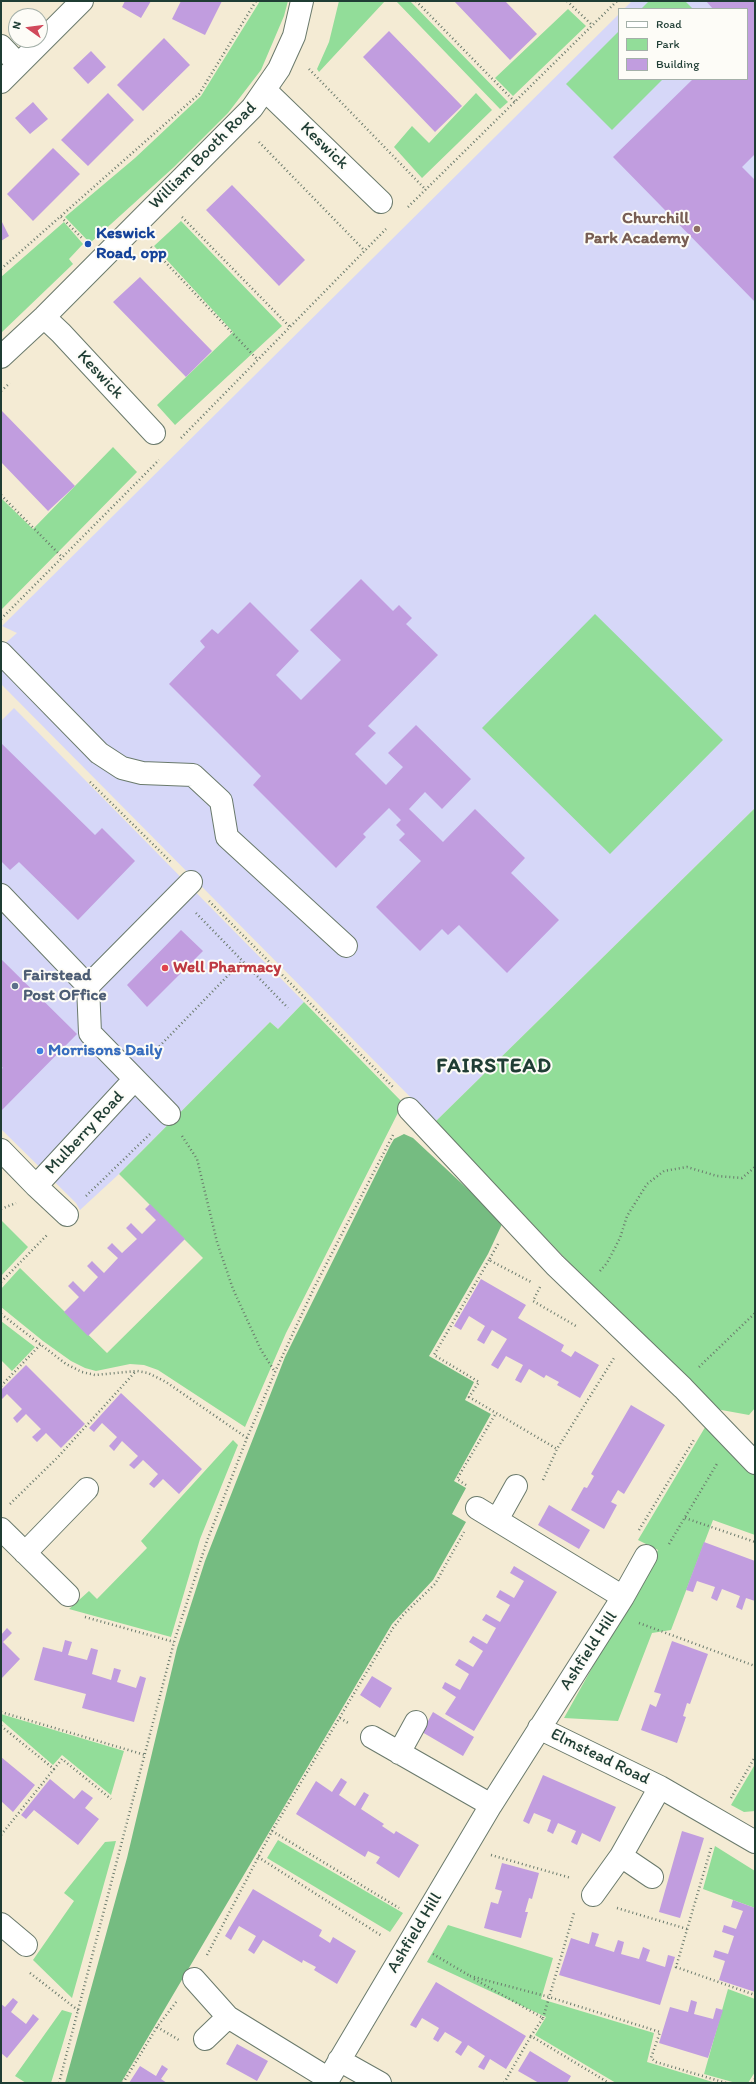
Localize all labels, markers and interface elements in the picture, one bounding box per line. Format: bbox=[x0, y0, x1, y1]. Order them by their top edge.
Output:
north arrow bbox=[8, 8, 48, 48]
legend bbox=[618, 8, 748, 80]
text: Road bbox=[656, 17, 682, 31]
text: N bbox=[10, 20, 24, 30]
text: Park bbox=[656, 37, 680, 51]
text: Building bbox=[656, 57, 699, 71]
street label: William Booth Road bbox=[145, 98, 261, 214]
street label: Keswick bbox=[296, 118, 352, 174]
place label: Churchill Park Academy bbox=[585, 209, 689, 249]
place label: Keswick Road, opp bbox=[96, 224, 167, 264]
marker: Churchill Park Academy bbox=[692, 224, 702, 234]
marker: Keswick Road, opp bbox=[83, 239, 93, 249]
street label: Keswick bbox=[72, 346, 128, 404]
place label: Well Pharmacy bbox=[173, 958, 281, 978]
marker: Well Pharmacy bbox=[160, 963, 170, 973]
place label: Fairstead Post OFfice bbox=[23, 966, 107, 1006]
marker: Fairstead Post OFfice bbox=[10, 981, 20, 991]
place label: Morrisons Daily bbox=[48, 1041, 162, 1061]
marker: Morrisons Daily bbox=[35, 1046, 45, 1056]
district label: FAIRSTEAD bbox=[438, 1054, 550, 1080]
street label: Mulberry Road bbox=[41, 1087, 129, 1179]
street label: Ashfield Hill bbox=[556, 1608, 622, 1694]
street label: Elmstead Road bbox=[547, 1724, 653, 1790]
street label: Ashfield Hill bbox=[383, 1889, 447, 1977]

